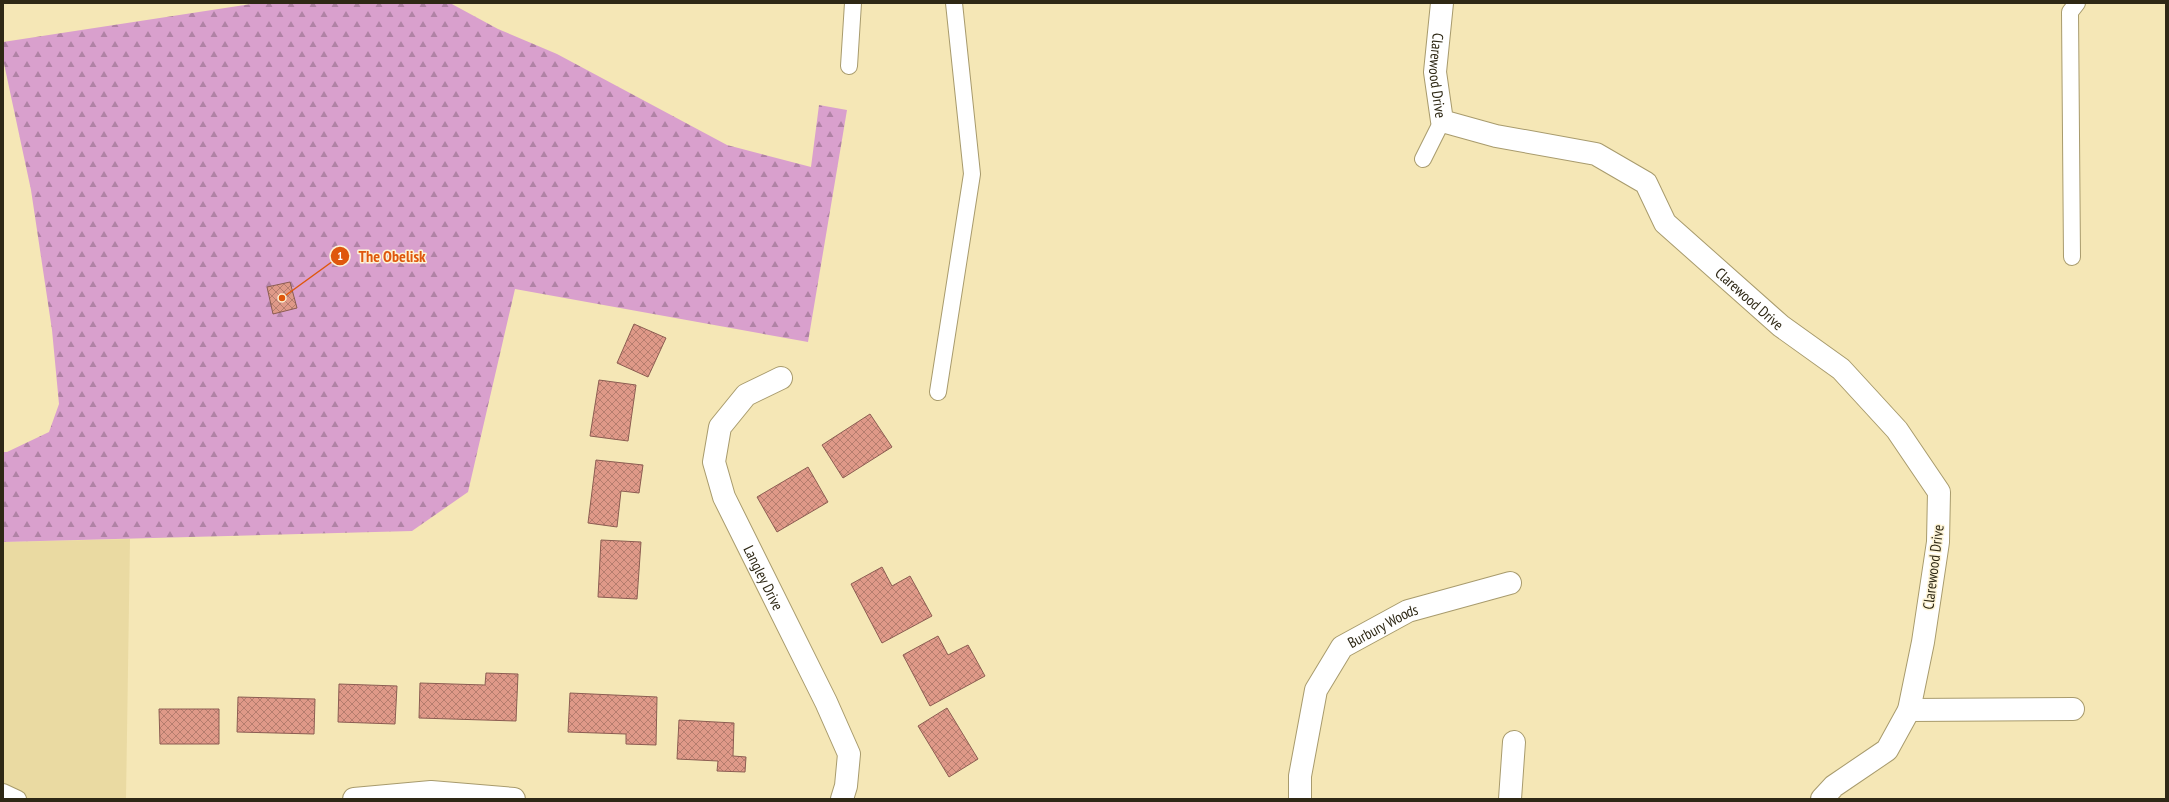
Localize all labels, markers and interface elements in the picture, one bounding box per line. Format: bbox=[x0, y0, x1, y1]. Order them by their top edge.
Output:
street label: Clarewood Drive bbox=[1425, 32, 1451, 119]
callout: The Obelisk bbox=[330, 242, 434, 270]
text: The Obelisk bbox=[358, 246, 426, 266]
text: 1 bbox=[337, 248, 343, 263]
street label: Clarewood Drive bbox=[1712, 263, 1788, 334]
street label: Clarewood Drive bbox=[1918, 524, 1948, 610]
street label: Langley Drive bbox=[740, 542, 788, 613]
street label: Burbury Woods bbox=[1344, 599, 1420, 652]

